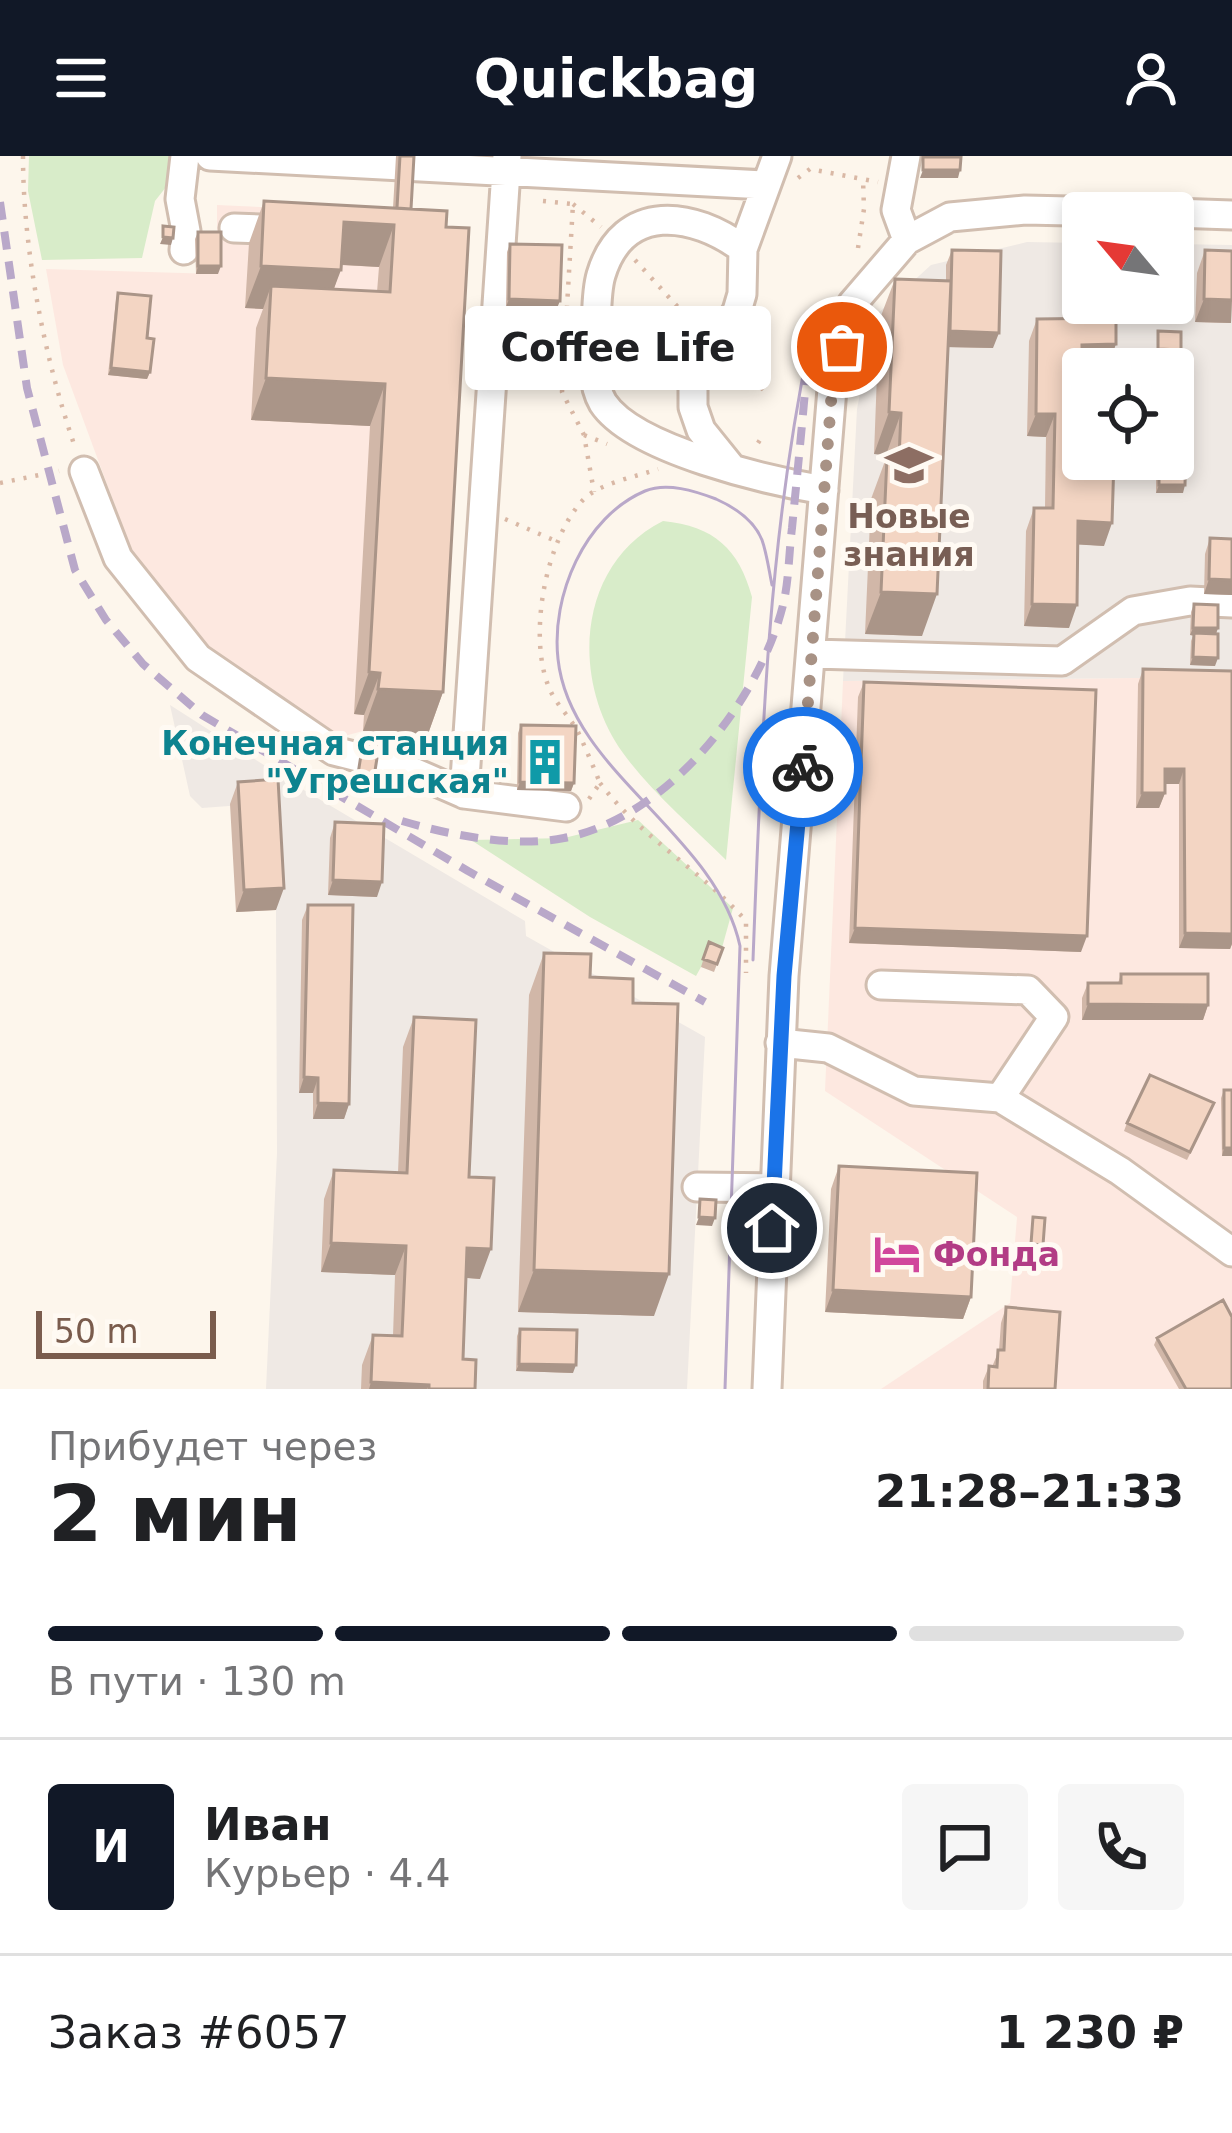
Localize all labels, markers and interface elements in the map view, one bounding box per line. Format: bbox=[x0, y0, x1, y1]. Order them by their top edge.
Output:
icon: menu bbox=[48, 45, 114, 111]
icon: person bbox=[1118, 45, 1184, 111]
text: Quickbag bbox=[474, 47, 758, 110]
north arrow bbox=[1062, 192, 1194, 324]
map controls bbox=[1062, 192, 1194, 480]
pin bbox=[791, 296, 893, 398]
callout: Coffee Life bbox=[464, 305, 770, 389]
icon: bag bbox=[809, 314, 875, 380]
text: Coffee Life bbox=[500, 325, 736, 370]
button: locate bbox=[1062, 348, 1194, 480]
school or university icon: Новые знания bbox=[884, 440, 934, 490]
place label: Новые знания bbox=[843, 497, 975, 574]
courier bbox=[743, 707, 863, 827]
place label: Конечная станция "Угрешская" bbox=[161, 724, 509, 801]
icon: bike bbox=[770, 734, 836, 800]
building icon: Конечная станция "Угрешская" bbox=[520, 737, 570, 787]
pin bbox=[721, 1177, 823, 1279]
icon: home bbox=[739, 1195, 805, 1261]
hotel icon: Фонда bbox=[872, 1229, 922, 1279]
place label: Фонда bbox=[933, 1235, 1060, 1274]
scale bar bbox=[36, 1305, 216, 1358]
text: 50 m bbox=[54, 1312, 139, 1351]
text: Прибудет через bbox=[48, 1424, 377, 1469]
text: 21:28–21:33 bbox=[875, 1465, 1184, 1518]
text: 2 мин bbox=[48, 1469, 302, 1559]
text: В пути · 130 m bbox=[48, 1659, 346, 1704]
button: chat bbox=[902, 1784, 1028, 1910]
button: phone bbox=[1058, 1784, 1184, 1910]
text: Иван bbox=[204, 1798, 332, 1851]
text: И bbox=[92, 1820, 130, 1873]
text: Курьер · 4.4 bbox=[204, 1851, 450, 1896]
text: Заказ #6057 bbox=[48, 2006, 350, 2059]
text: 1 230 ₽ bbox=[996, 2006, 1184, 2059]

